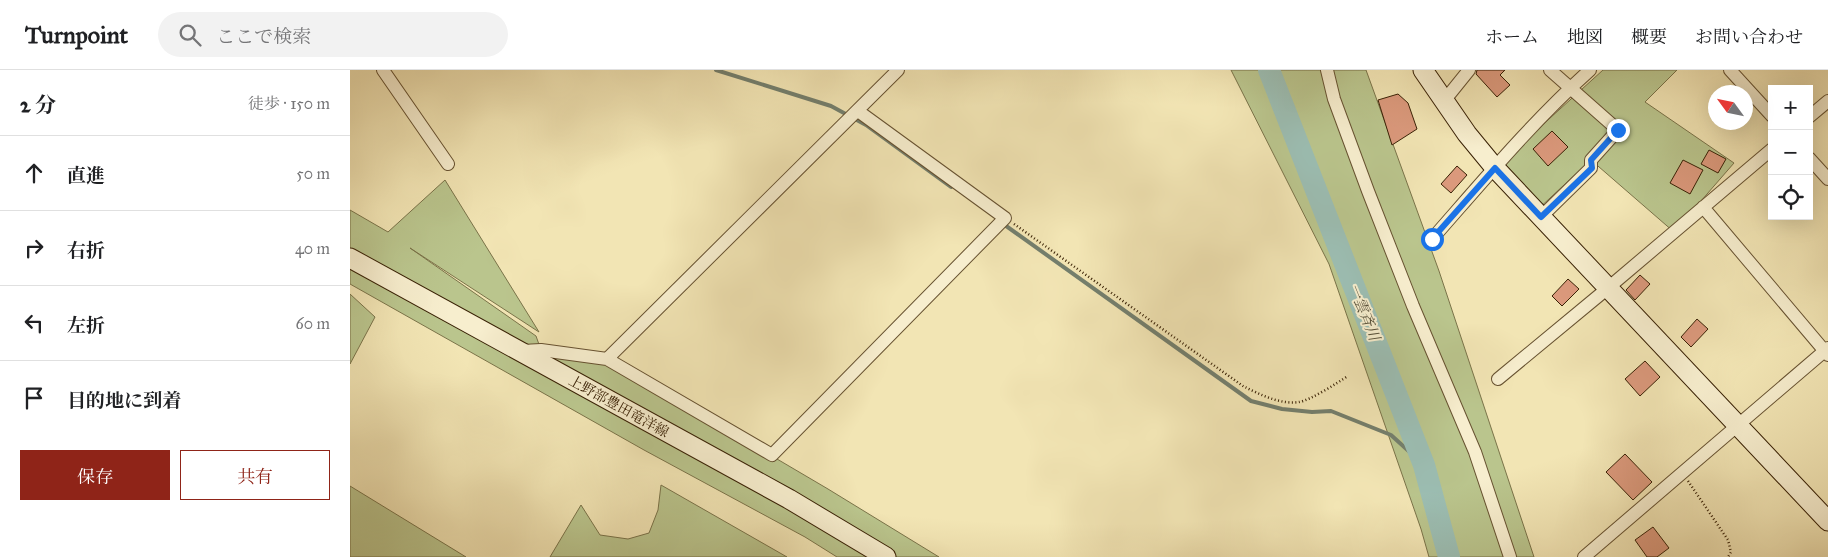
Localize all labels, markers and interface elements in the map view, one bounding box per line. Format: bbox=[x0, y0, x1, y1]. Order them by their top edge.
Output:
search box bbox=[158, 12, 508, 57]
text: Turnpoint bbox=[25, 20, 128, 50]
icon: search bbox=[176, 21, 204, 49]
text: ここで検索 bbox=[216, 25, 311, 48]
text: ホーム bbox=[1485, 26, 1539, 48]
text: 地図 bbox=[1567, 26, 1603, 48]
text: 概要 bbox=[1631, 26, 1667, 48]
text: お問い合わせ bbox=[1695, 26, 1803, 48]
north arrow bbox=[1708, 85, 1753, 130]
map controls bbox=[1768, 85, 1813, 220]
button: + bbox=[1768, 85, 1813, 130]
text: 2 分 bbox=[20, 92, 56, 118]
text: 徒歩 · 150 m bbox=[248, 94, 330, 113]
route end bbox=[1607, 119, 1630, 142]
button: − bbox=[1768, 130, 1813, 175]
icon: ahead bbox=[20, 159, 48, 187]
text: 直進 bbox=[67, 164, 105, 187]
text: 50 m bbox=[296, 164, 330, 183]
button: locate bbox=[1768, 175, 1813, 220]
route start bbox=[1421, 228, 1444, 251]
icon: right bbox=[20, 234, 48, 262]
text: 右折 bbox=[67, 239, 105, 262]
text: 40 m bbox=[295, 239, 330, 258]
water label: 一雲斉川 bbox=[1344, 281, 1384, 345]
icon: left bbox=[20, 309, 48, 337]
text: 左折 bbox=[67, 314, 105, 337]
text: 60 m bbox=[296, 314, 330, 333]
street label: 上野部豊田竜洋線 bbox=[566, 372, 672, 441]
icon: arrive bbox=[20, 384, 48, 412]
text: 目的地に到着 bbox=[67, 389, 181, 412]
button: 保存 bbox=[20, 450, 170, 500]
button: 共有 bbox=[180, 450, 330, 500]

